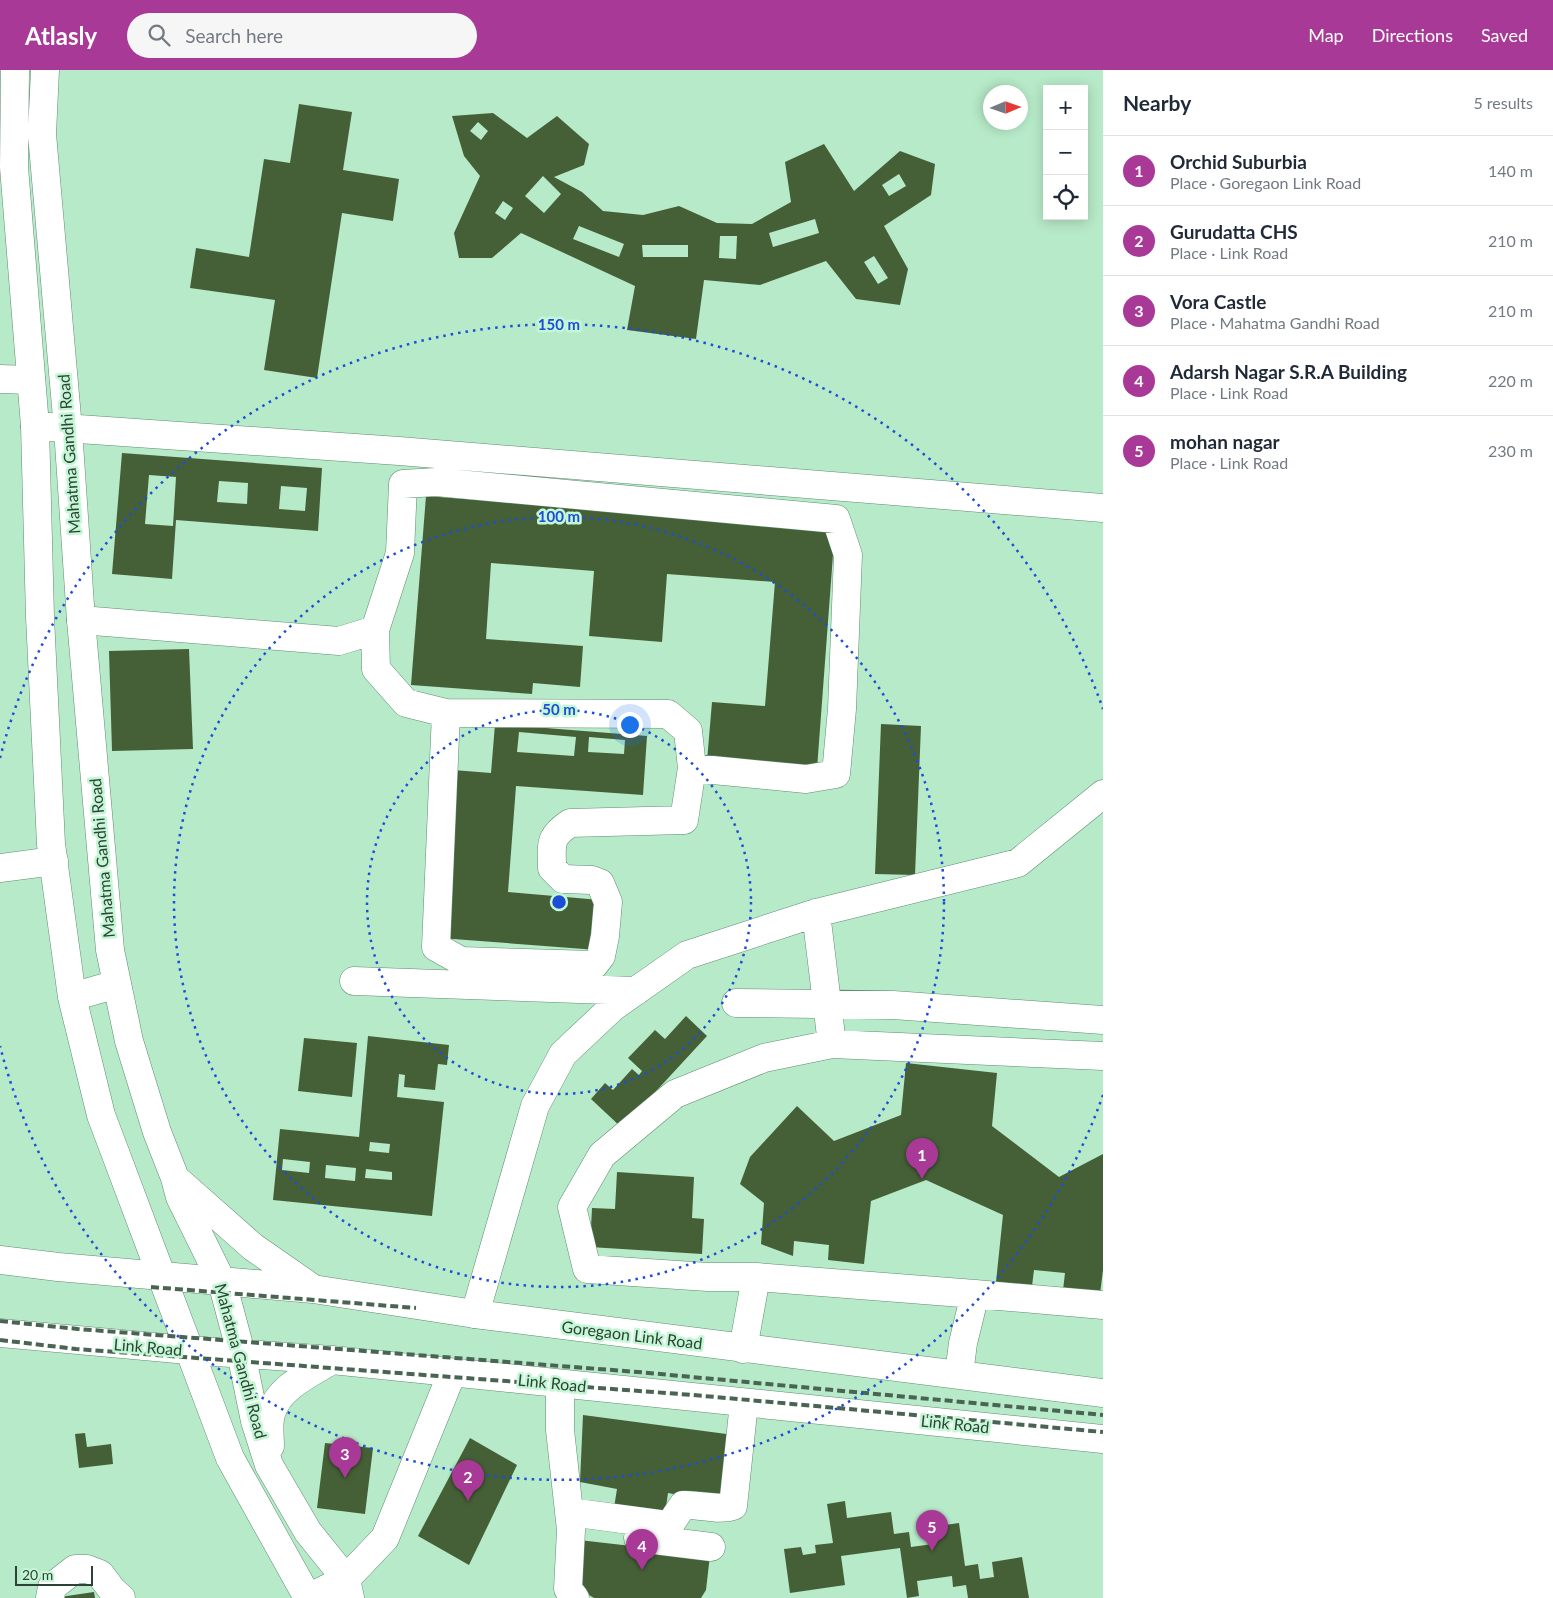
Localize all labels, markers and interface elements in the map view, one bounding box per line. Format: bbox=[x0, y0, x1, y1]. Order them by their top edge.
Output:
search box bbox=[127, 13, 477, 58]
text: Atlasly bbox=[25, 21, 97, 50]
icon: search bbox=[145, 21, 173, 49]
text: Search here bbox=[185, 24, 283, 47]
text: Map bbox=[1308, 24, 1344, 46]
text: Directions bbox=[1372, 24, 1453, 46]
text: Saved bbox=[1481, 24, 1528, 46]
north arrow bbox=[983, 85, 1028, 130]
map controls bbox=[1043, 85, 1088, 220]
button: + bbox=[1043, 85, 1088, 130]
text: Nearby bbox=[1123, 90, 1191, 115]
text: 5 results bbox=[1473, 93, 1533, 112]
button: − bbox=[1043, 130, 1088, 175]
text: Orchid Suburbia bbox=[1170, 150, 1307, 173]
text: 1 bbox=[1134, 161, 1144, 180]
text: 140 m bbox=[1488, 161, 1533, 180]
text: Place · Goregaon Link Road bbox=[1170, 173, 1361, 192]
button: locate bbox=[1043, 175, 1088, 220]
text: Gurudatta CHS bbox=[1170, 220, 1298, 243]
text: 2 bbox=[1134, 231, 1144, 250]
text: 210 m bbox=[1488, 231, 1533, 250]
text: Place · Link Road bbox=[1170, 243, 1288, 262]
text: Vora Castle bbox=[1170, 290, 1266, 313]
text: 3 bbox=[1134, 301, 1144, 320]
text: 210 m bbox=[1488, 301, 1533, 320]
text: Place · Mahatma Gandhi Road bbox=[1170, 313, 1380, 332]
text: 150 m bbox=[538, 315, 580, 333]
text: Adarsh Nagar S.R.A Building bbox=[1170, 360, 1407, 383]
text: 4 bbox=[1134, 371, 1144, 390]
text: 220 m bbox=[1488, 371, 1533, 390]
street label: Mahatma Gandhi Road bbox=[53, 374, 84, 535]
text: Place · Link Road bbox=[1170, 383, 1288, 402]
text: mohan nagar bbox=[1170, 430, 1280, 453]
text: 5 bbox=[1134, 441, 1144, 460]
text: 230 m bbox=[1488, 441, 1533, 460]
text: Place · Link Road bbox=[1170, 453, 1288, 472]
text: 100 m bbox=[538, 507, 580, 525]
text: 50 m bbox=[542, 700, 576, 718]
your location bbox=[617, 712, 643, 738]
street label: Mahatma Gandhi Road bbox=[85, 777, 118, 939]
centre of rings bbox=[550, 893, 568, 911]
pin: 1 bbox=[906, 1138, 938, 1179]
street label: Mahatma Gandhi Road bbox=[212, 1281, 271, 1441]
street label: Goregaon Link Road bbox=[561, 1316, 704, 1353]
street label: Link Road bbox=[113, 1334, 183, 1359]
street label: Link Road bbox=[517, 1369, 587, 1396]
street label: Link Road bbox=[920, 1410, 990, 1437]
pin: 3 bbox=[329, 1437, 361, 1478]
pin: 2 bbox=[452, 1460, 484, 1501]
pin: 5 bbox=[916, 1510, 948, 1551]
pin: 4 bbox=[626, 1529, 658, 1570]
scale bar bbox=[15, 1563, 92, 1586]
text: 20 m bbox=[22, 1566, 53, 1583]

